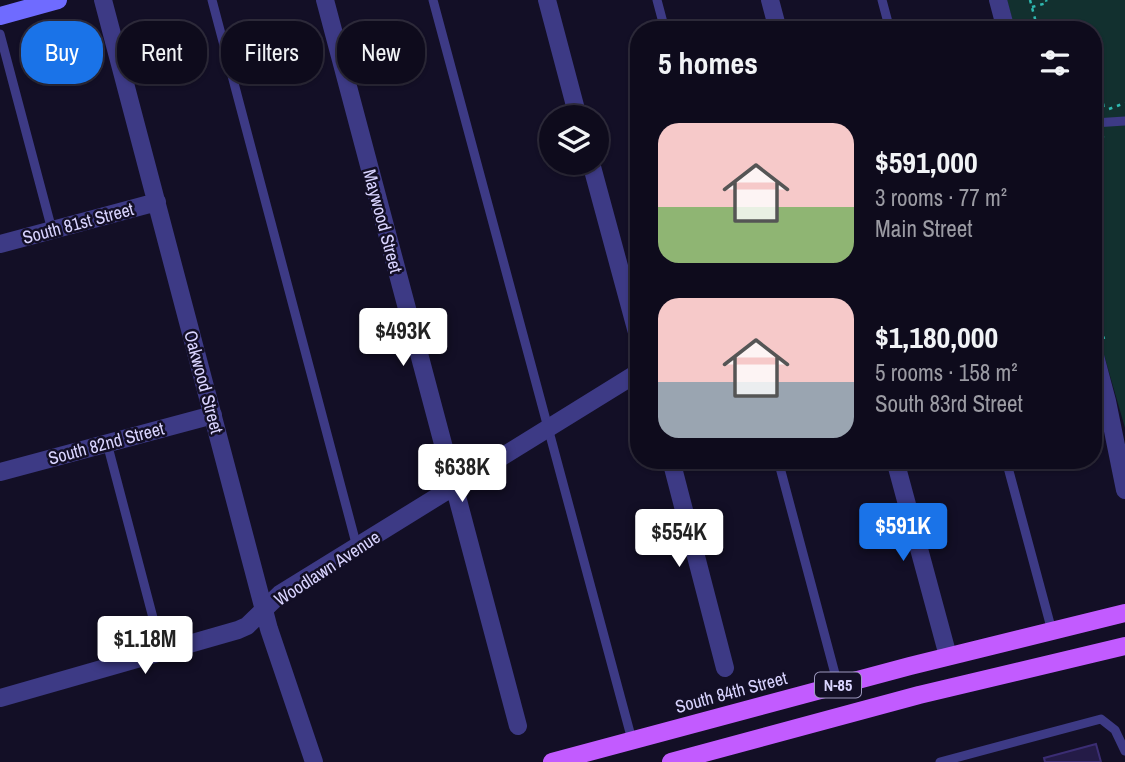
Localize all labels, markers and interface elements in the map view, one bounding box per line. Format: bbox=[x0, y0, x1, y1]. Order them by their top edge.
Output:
chip: Buy bbox=[21, 21, 103, 84]
chip: Rent bbox=[117, 21, 207, 84]
chip: Filters bbox=[221, 21, 323, 84]
chip: New bbox=[337, 21, 425, 84]
text: 5 homes bbox=[658, 43, 758, 83]
icon: filters bbox=[1036, 44, 1074, 82]
map controls bbox=[539, 105, 609, 175]
button: layers bbox=[539, 105, 609, 175]
text: $591,000 bbox=[875, 142, 978, 182]
icon: home bbox=[714, 151, 798, 235]
street label: Maywood Street bbox=[357, 166, 409, 276]
text: 3 rooms · 77 m² bbox=[875, 182, 1007, 213]
street label: South 81st Street bbox=[20, 196, 136, 250]
text: Main Street bbox=[875, 213, 973, 244]
pin: $493K bbox=[354, 308, 452, 368]
text: $493K bbox=[375, 315, 431, 346]
text: $1,180,000 bbox=[875, 317, 998, 357]
icon: home bbox=[714, 326, 798, 410]
street label: Oakwood Street bbox=[178, 328, 230, 436]
text: 5 rooms · 158 m² bbox=[875, 357, 1018, 388]
text: South 83rd Street bbox=[875, 388, 1023, 419]
street label: South 82nd Street bbox=[45, 416, 167, 470]
pin: $638K bbox=[413, 444, 511, 504]
text: $638K bbox=[434, 451, 490, 482]
pin: $591K bbox=[854, 504, 952, 563]
pin: $554K bbox=[630, 510, 728, 569]
text: $591K bbox=[875, 510, 931, 541]
text: $554K bbox=[651, 516, 707, 547]
street label: Woodlawn Avenue bbox=[269, 524, 385, 612]
pin: $1.18M bbox=[88, 616, 202, 676]
text: $1.18M bbox=[114, 623, 176, 654]
street label: South 84th Street bbox=[672, 665, 790, 719]
road number: N-85 bbox=[815, 672, 861, 698]

